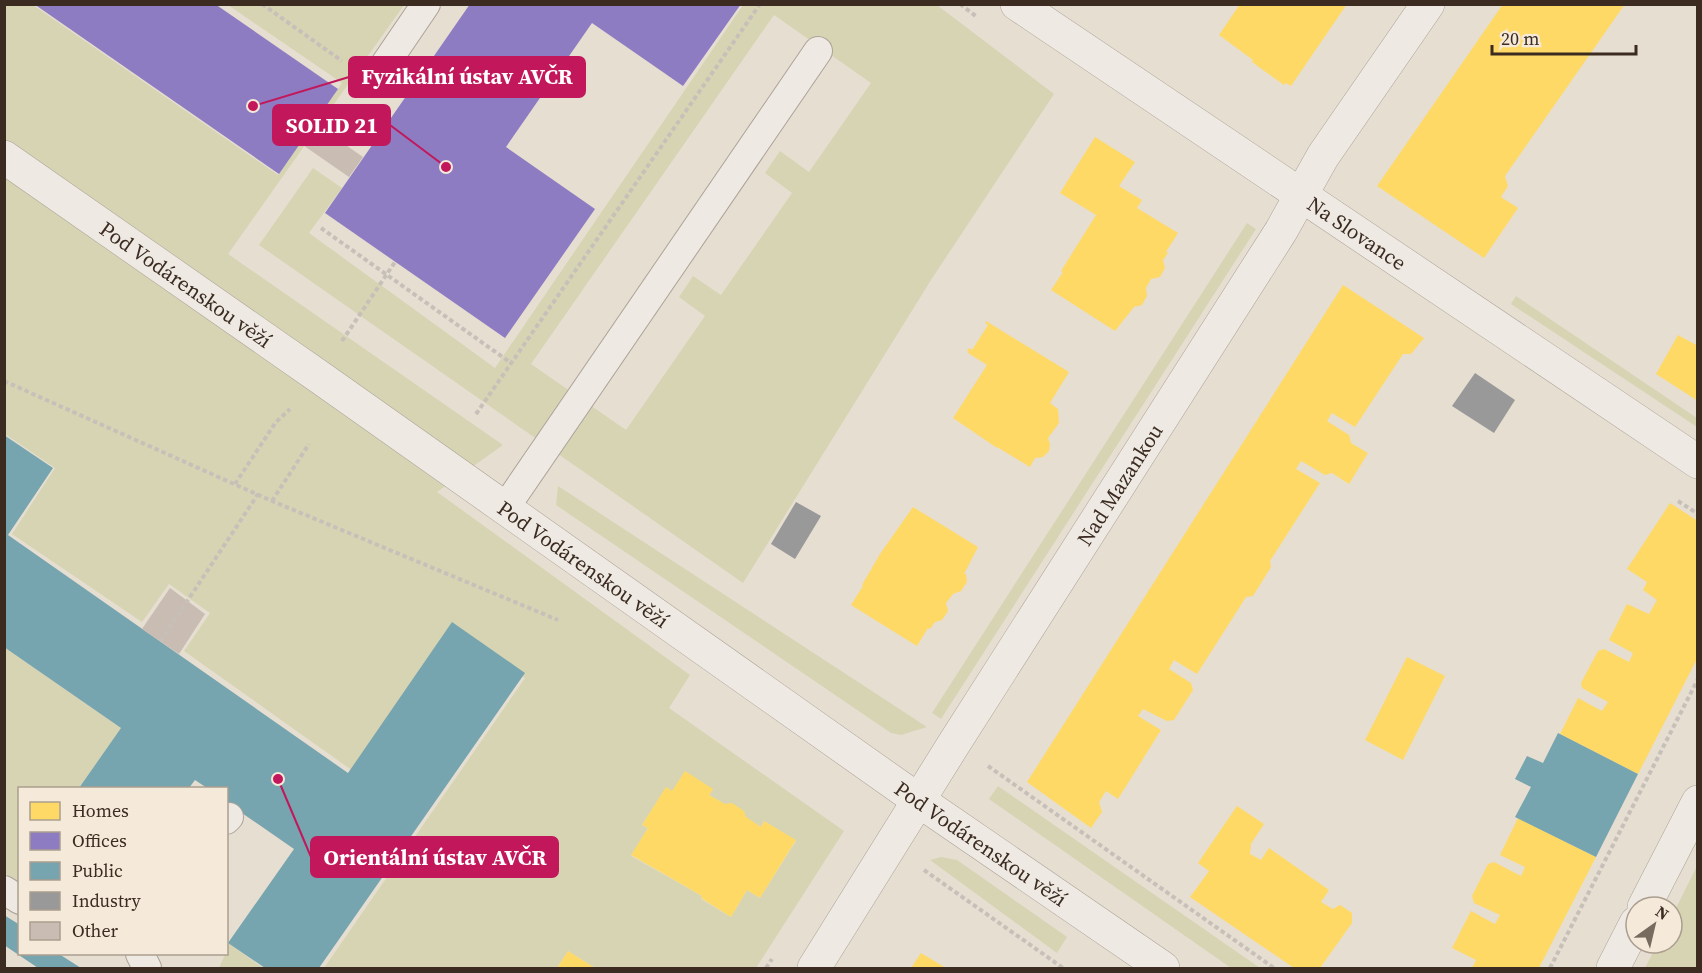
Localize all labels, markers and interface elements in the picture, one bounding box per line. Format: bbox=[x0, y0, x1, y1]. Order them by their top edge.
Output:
scale bar bbox=[1492, 18, 1636, 56]
text: 20 m bbox=[1501, 26, 1539, 51]
callout: Fyzikální ústav AVČR bbox=[349, 57, 585, 97]
text: Fyzikální ústav AVČR bbox=[361, 61, 573, 91]
callout: SOLID 21 bbox=[273, 105, 390, 145]
text: SOLID 21 bbox=[286, 110, 378, 140]
street label: Na Slovance bbox=[1302, 189, 1412, 277]
street label: Pod Vodárenskou věží bbox=[94, 214, 278, 354]
street label: Nad Mazankou bbox=[1070, 418, 1169, 551]
street label: Pod Vodárenskou věží bbox=[492, 493, 675, 634]
street label: Pod Vodárenskou věží bbox=[889, 774, 1073, 913]
legend bbox=[18, 787, 228, 955]
text: Homes bbox=[72, 798, 129, 823]
text: Offices bbox=[72, 828, 127, 853]
callout: Orientální ústav AVČR bbox=[311, 837, 558, 877]
text: Orientální ústav AVČR bbox=[323, 842, 547, 872]
text: Public bbox=[72, 858, 123, 883]
text: Industry bbox=[72, 888, 142, 913]
north arrow bbox=[1624, 895, 1684, 955]
text: N bbox=[1651, 900, 1674, 925]
text: Other bbox=[72, 918, 119, 943]

